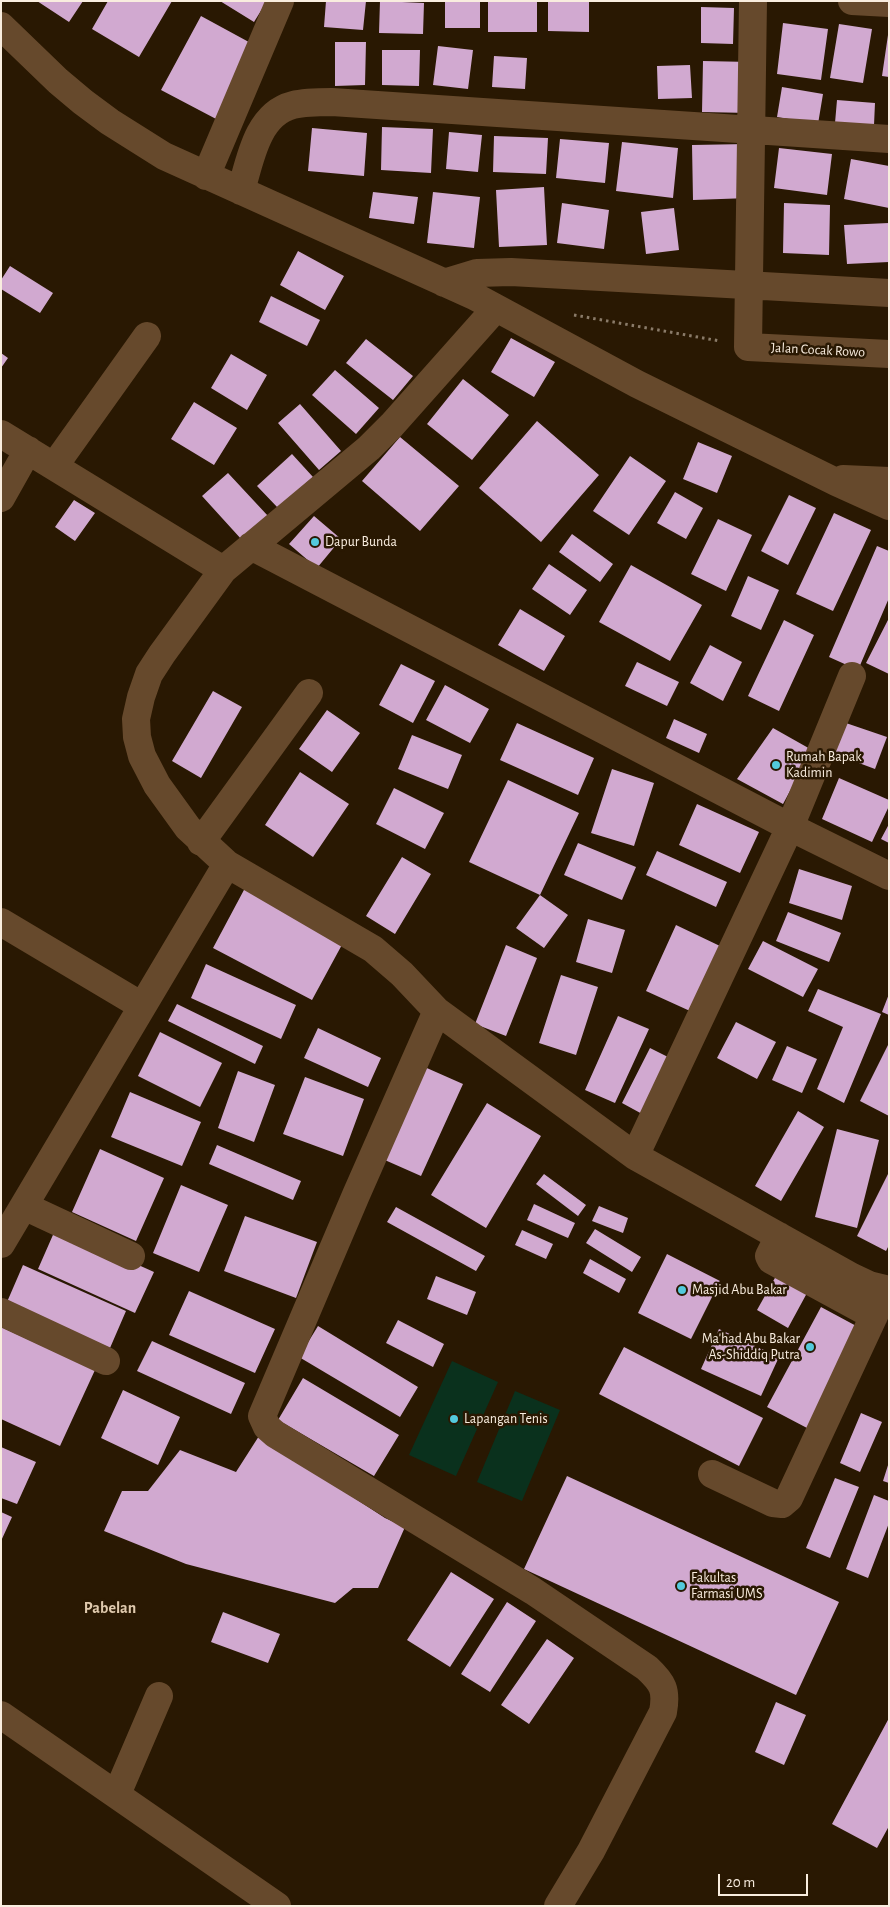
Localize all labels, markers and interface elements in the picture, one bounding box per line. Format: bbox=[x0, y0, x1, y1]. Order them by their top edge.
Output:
street label: Jalan Cocak Rowo bbox=[771, 339, 865, 361]
place label: Dapur Bunda bbox=[325, 534, 397, 550]
marker: Dapur Bunda bbox=[309, 536, 321, 548]
place label: Rumah Bapak Kadimin bbox=[786, 749, 862, 782]
marker: Rumah Bapak Kadimin bbox=[770, 759, 782, 771]
place label: Masjid Abu Bakar bbox=[692, 1282, 787, 1298]
marker: Masjid Abu Bakar bbox=[676, 1284, 688, 1296]
place label: Ma'had Abu Bakar As-Shiddiq Putra bbox=[702, 1331, 800, 1364]
marker: Ma'had Abu Bakar As-Shiddiq Putra bbox=[804, 1341, 816, 1353]
place label: Lapangan Tenis bbox=[464, 1411, 548, 1427]
marker: Lapangan Tenis bbox=[448, 1413, 460, 1425]
place label: Fakultas Farmasi UMS bbox=[691, 1570, 762, 1602]
marker: Fakultas Farmasi UMS bbox=[675, 1580, 687, 1592]
district label: Pabelan bbox=[84, 1598, 136, 1618]
scale bar bbox=[720, 1864, 810, 1896]
text: 20 m bbox=[726, 1875, 755, 1890]

